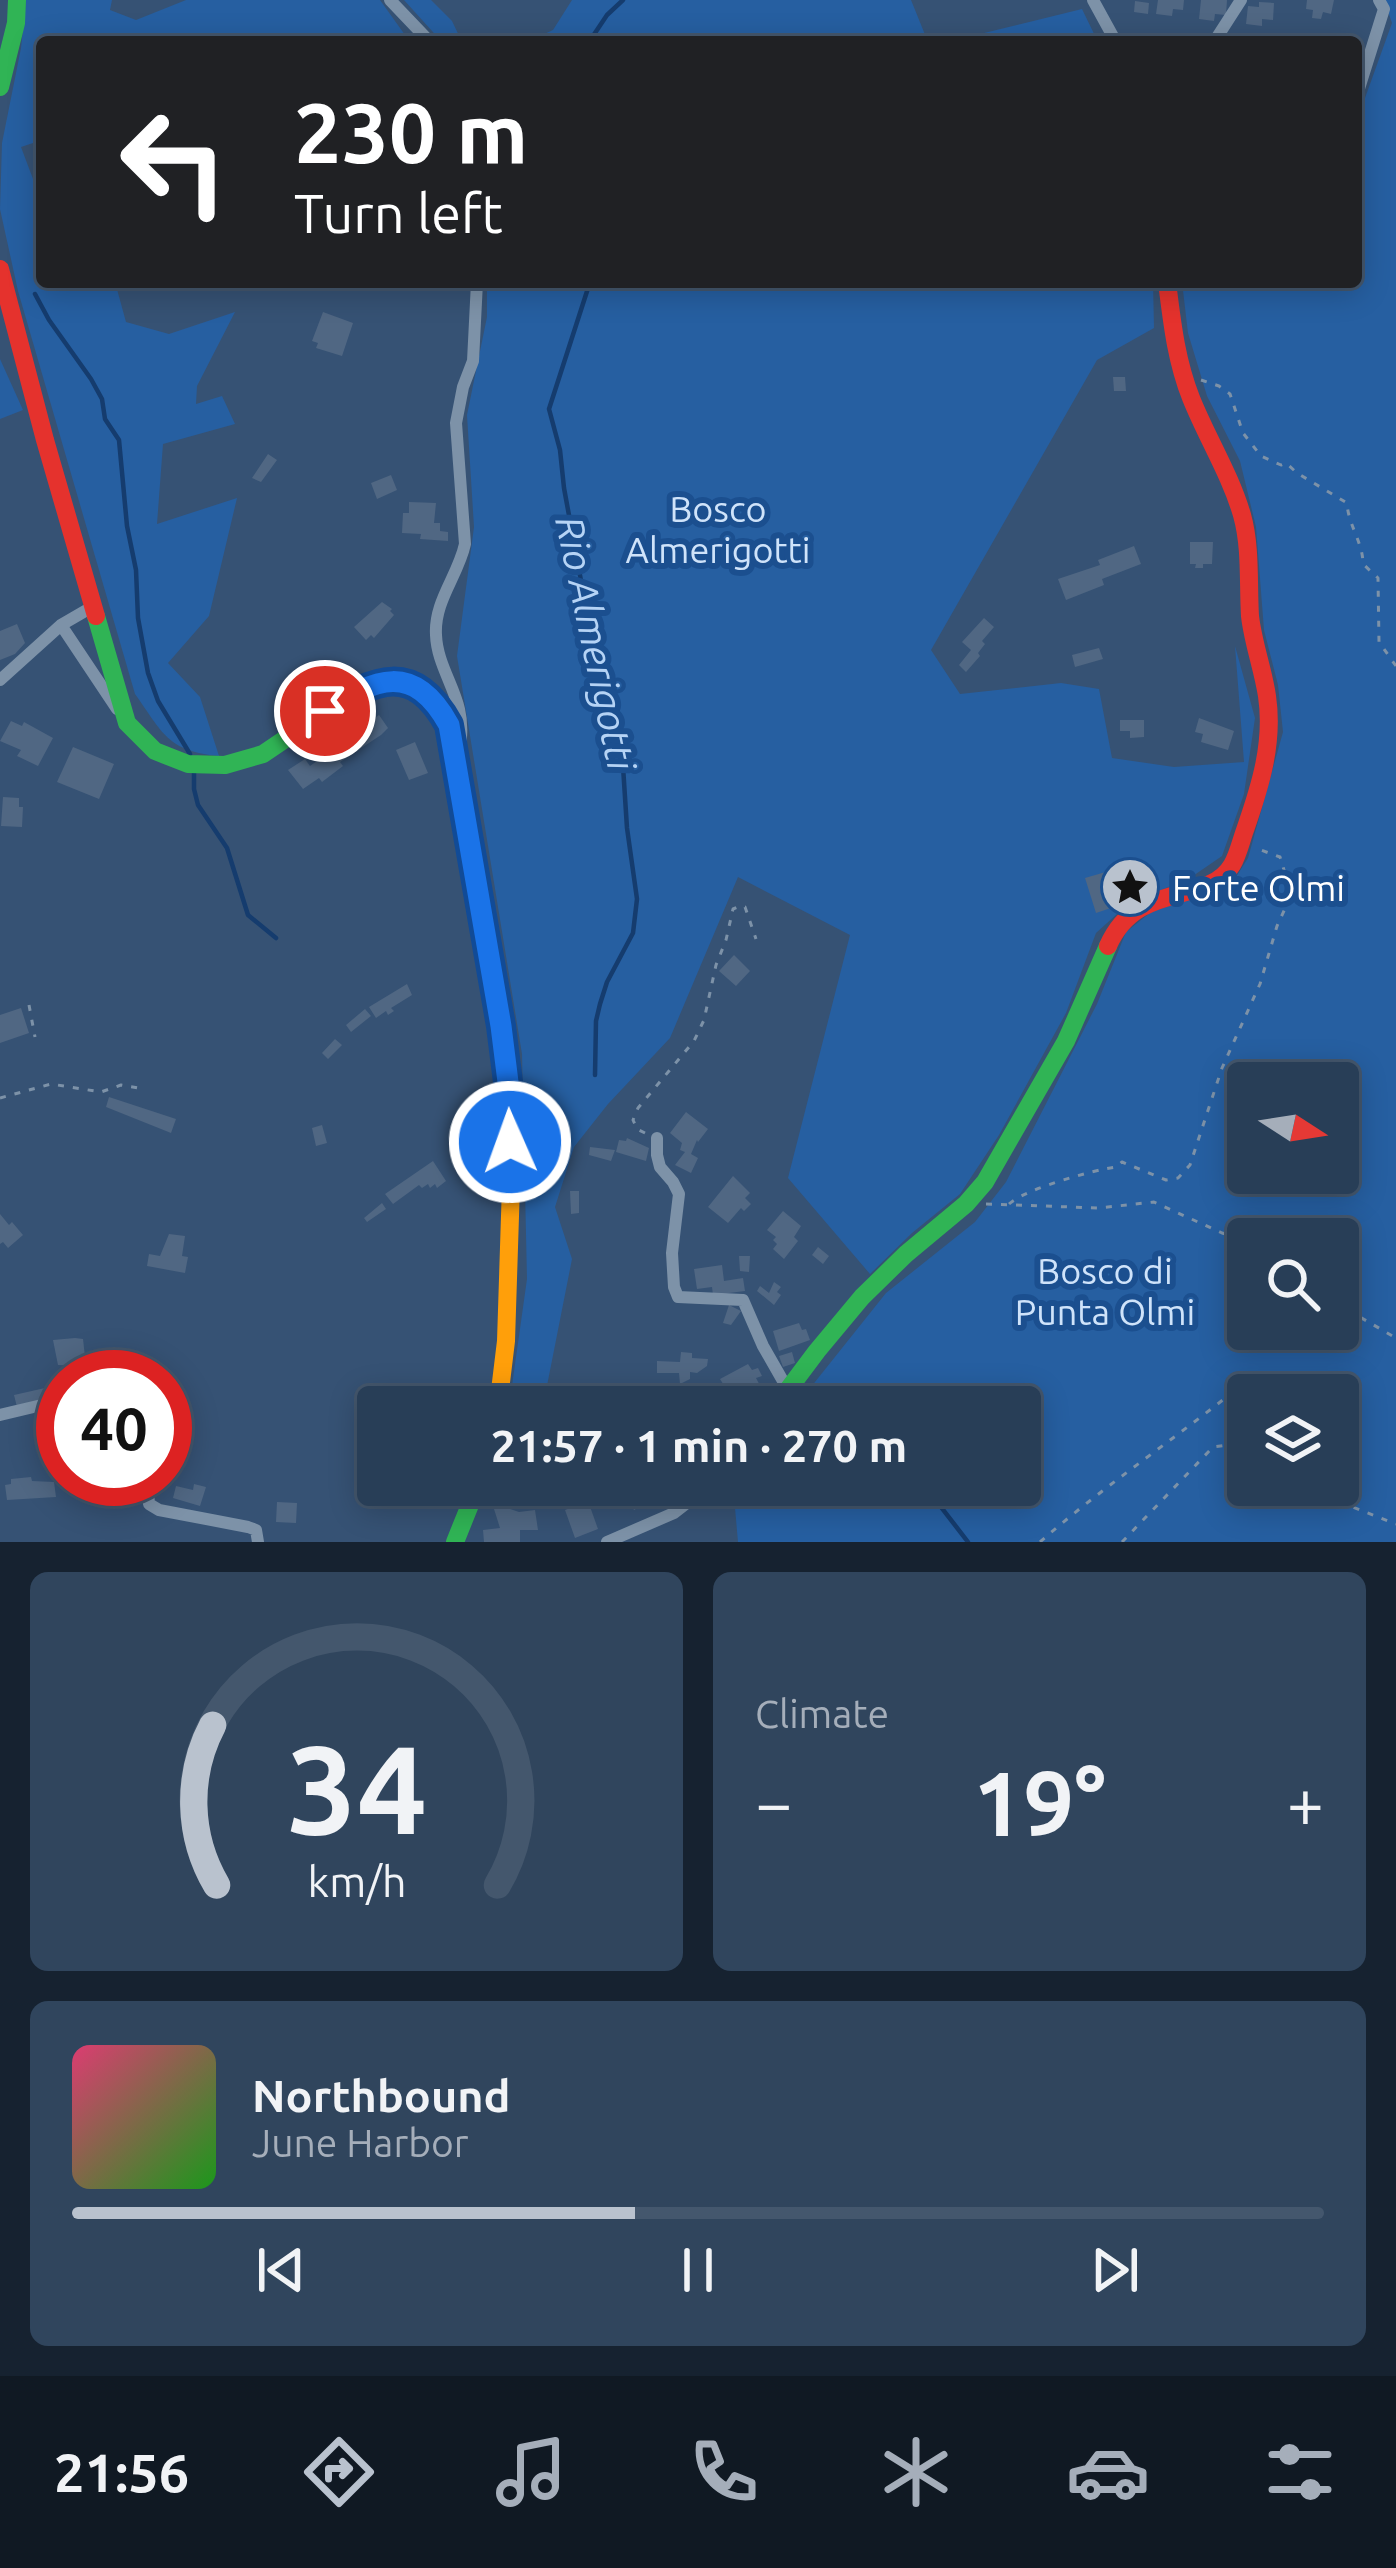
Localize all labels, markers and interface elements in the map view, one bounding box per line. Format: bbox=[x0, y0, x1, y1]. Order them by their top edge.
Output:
icon: left bbox=[96, 84, 252, 240]
text: 230 m bbox=[294, 85, 528, 179]
text: Turn left bbox=[294, 183, 503, 243]
park label: Bosco Almerigotti bbox=[626, 488, 810, 570]
water label: Rio Almerigotti bbox=[548, 512, 644, 775]
pin bbox=[274, 660, 376, 762]
icon: arrive bbox=[292, 678, 358, 744]
place icon: Forte Olmi bbox=[1099, 856, 1161, 918]
place label: Forte Olmi bbox=[1172, 867, 1345, 908]
north arrow bbox=[1227, 1062, 1359, 1194]
map controls bbox=[1227, 1062, 1359, 1506]
position arrow bbox=[447, 1079, 573, 1205]
button: search bbox=[1227, 1218, 1359, 1350]
park label: Bosco di Punta Olmi bbox=[1015, 1250, 1195, 1332]
speed limit sign: 40 bbox=[36, 1350, 192, 1506]
button: layers bbox=[1227, 1374, 1359, 1506]
text: 21:57 · 1 min · 270 m bbox=[491, 1420, 907, 1471]
text: Climate bbox=[755, 1692, 889, 1735]
text: 34 bbox=[286, 1718, 427, 1858]
text: 19° bbox=[973, 1752, 1106, 1853]
text: − bbox=[755, 1765, 792, 1839]
text: + bbox=[1287, 1765, 1324, 1839]
text: km/h bbox=[307, 1856, 406, 1904]
text: Northbound bbox=[252, 2070, 511, 2121]
text: June Harbor bbox=[252, 2121, 469, 2164]
icon: previous bbox=[248, 2237, 314, 2303]
icon: pause bbox=[665, 2237, 731, 2303]
icon: next bbox=[1082, 2237, 1148, 2303]
icon: directions bbox=[297, 2430, 381, 2514]
icon: music bbox=[489, 2430, 573, 2514]
icon: phone bbox=[682, 2430, 766, 2514]
icon: climate bbox=[874, 2430, 958, 2514]
icon: car bbox=[1066, 2430, 1150, 2514]
icon: filters bbox=[1258, 2430, 1342, 2514]
text: 21:56 bbox=[54, 2442, 189, 2502]

